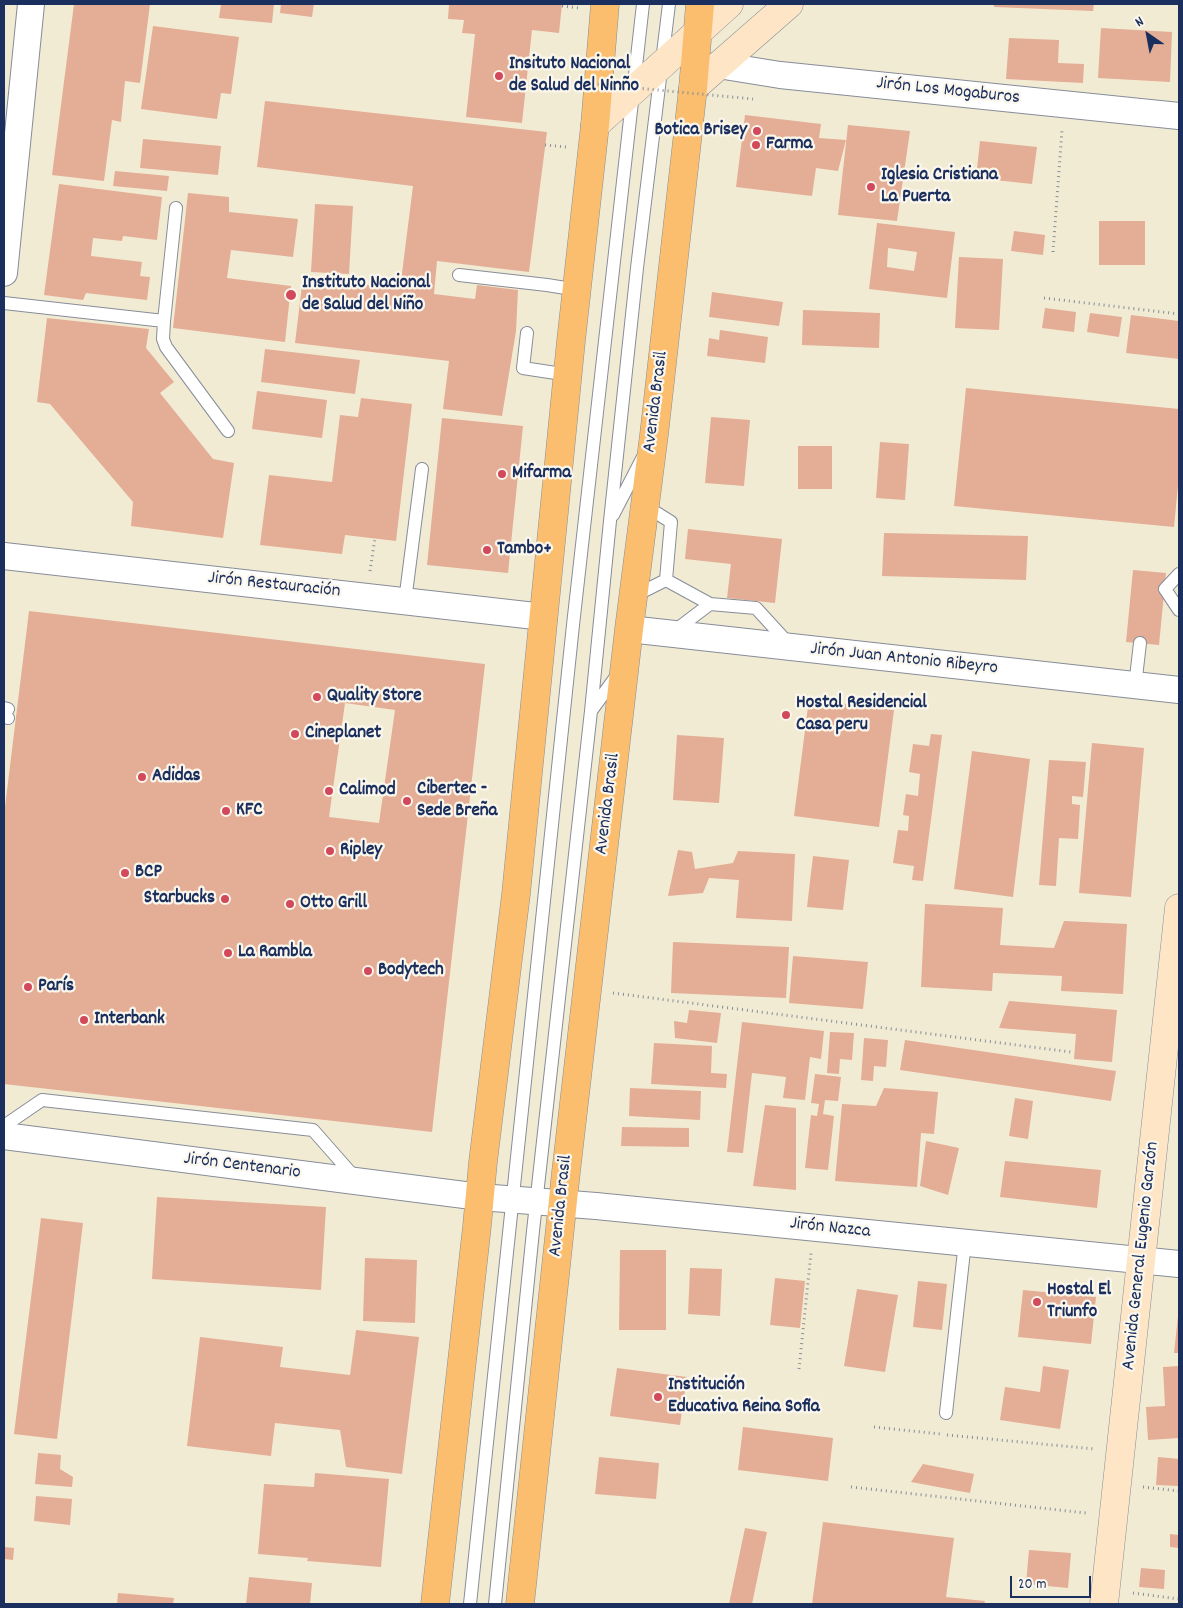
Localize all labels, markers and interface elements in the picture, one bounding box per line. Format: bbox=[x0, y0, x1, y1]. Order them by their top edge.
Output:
north arrow bbox=[1123, 10, 1173, 60]
text: N bbox=[1131, 12, 1148, 33]
place label: Insituto Nacional de Salud del Ninño bbox=[509, 54, 639, 98]
marker: Insituto Nacional de Salud del Ninño bbox=[493, 70, 505, 82]
street label: Jirón Los Mogaburos bbox=[875, 73, 1021, 111]
place label: Botica Brisey bbox=[655, 120, 747, 142]
marker: Botica Brisey bbox=[751, 125, 763, 137]
place label: Farma bbox=[766, 134, 812, 156]
marker: Farma bbox=[750, 139, 762, 151]
place label: Iglesia Cristiana La Puerta bbox=[881, 165, 998, 209]
marker: Iglesia Cristiana La Puerta bbox=[865, 181, 877, 193]
place label: Instituto Nacional de Salud del Niño bbox=[302, 273, 430, 317]
marker: Instituto Nacional de Salud del Niño bbox=[284, 288, 298, 302]
street label: Avenida Brasil bbox=[639, 350, 675, 454]
place label: Mifarma bbox=[512, 463, 571, 485]
marker: Mifarma bbox=[496, 468, 508, 480]
place label: Tambo+ bbox=[497, 539, 552, 561]
marker: Tambo+ bbox=[481, 544, 493, 556]
street label: Jirón Restauración bbox=[207, 568, 341, 604]
street label: Jirón Juan Antonio Ribeyro bbox=[809, 639, 999, 681]
place label: Quality Store bbox=[327, 686, 421, 708]
marker: Quality Store bbox=[311, 691, 323, 703]
place label: Hostal Residencial Casa peru bbox=[796, 693, 927, 737]
marker: Hostal Residencial Casa peru bbox=[780, 709, 792, 721]
place label: Cineplanet bbox=[305, 723, 381, 745]
marker: Cineplanet bbox=[289, 728, 301, 740]
street label: Avenida Brasil bbox=[591, 752, 627, 856]
place label: Adidas bbox=[152, 766, 201, 788]
marker: Adidas bbox=[136, 771, 148, 783]
place label: Cibertec - Sede Breña bbox=[417, 779, 497, 823]
place label: Calimod bbox=[339, 780, 396, 802]
marker: Calimod bbox=[323, 785, 335, 797]
marker: Cibertec - Sede Breña bbox=[401, 795, 413, 807]
place label: KFC bbox=[236, 800, 263, 822]
marker: KFC bbox=[220, 805, 232, 817]
place label: Ripley bbox=[340, 840, 382, 862]
marker: Ripley bbox=[324, 845, 336, 857]
place label: BCP bbox=[135, 862, 162, 884]
marker: BCP bbox=[119, 867, 131, 879]
place label: Starbucks bbox=[144, 888, 215, 910]
marker: Starbucks bbox=[219, 893, 231, 905]
place label: Otto Grill bbox=[300, 893, 367, 915]
marker: Otto Grill bbox=[284, 898, 296, 910]
place label: La Rambla bbox=[238, 942, 312, 964]
marker: La Rambla bbox=[222, 947, 234, 959]
place label: Bodytech bbox=[378, 960, 444, 982]
marker: Bodytech bbox=[362, 965, 374, 977]
place label: París bbox=[38, 976, 74, 998]
marker: París bbox=[22, 981, 34, 993]
place label: Interbank bbox=[94, 1009, 165, 1031]
marker: Interbank bbox=[78, 1014, 90, 1026]
street label: Avenida General Eugenio Garzón bbox=[1119, 1141, 1165, 1371]
street label: Jirón Centenario bbox=[182, 1149, 302, 1185]
street label: Avenida Brasil bbox=[545, 1154, 579, 1258]
street label: Jirón Nazca bbox=[788, 1213, 872, 1245]
place label: Hostal El Triunfo bbox=[1047, 1280, 1111, 1324]
marker: Hostal El Triunfo bbox=[1031, 1296, 1043, 1308]
place label: Institución Educativa Reina Sofia bbox=[668, 1375, 820, 1419]
marker: Institución Educativa Reina Sofia bbox=[652, 1391, 664, 1403]
scale bar bbox=[1013, 1566, 1094, 1598]
text: 20 m bbox=[1018, 1574, 1046, 1596]

